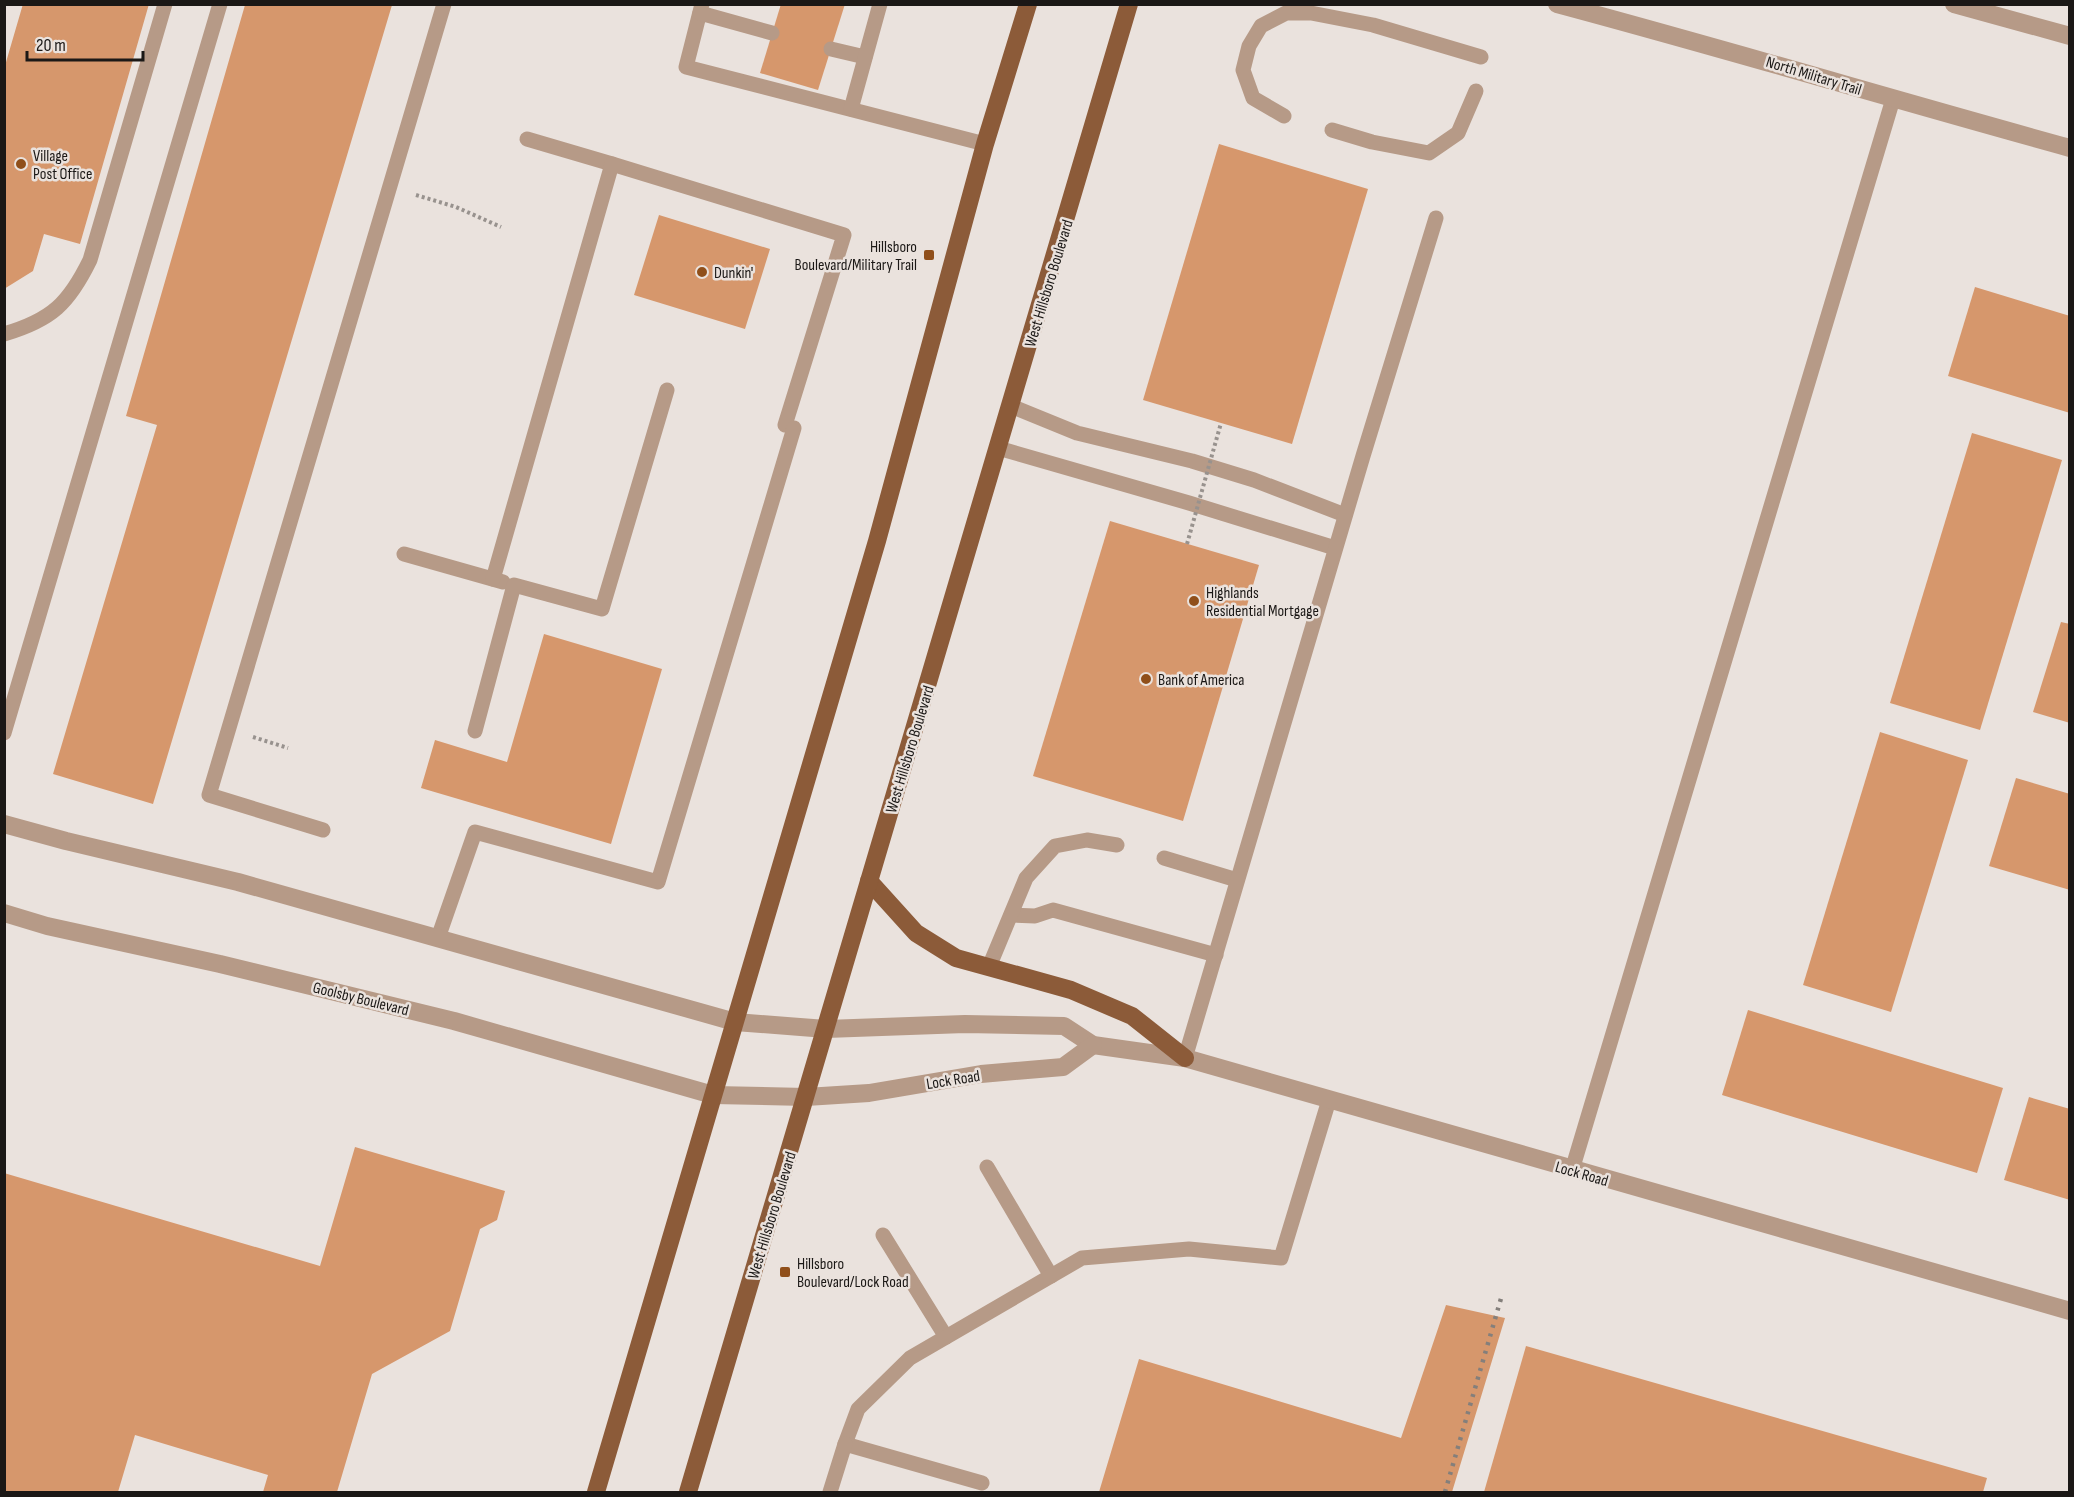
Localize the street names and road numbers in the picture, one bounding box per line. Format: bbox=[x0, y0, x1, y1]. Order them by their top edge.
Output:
street label: North Military Trail bbox=[1764, 53, 1864, 100]
street label: West Hillsboro Boulevard bbox=[1021, 217, 1078, 349]
street label: West Hillsboro Boulevard bbox=[882, 683, 939, 815]
street label: Goolsby Boulevard bbox=[311, 978, 411, 1021]
street label: Lock Road bbox=[925, 1067, 981, 1094]
street label: West Hillsboro Boulevard bbox=[744, 1149, 801, 1281]
street label: Lock Road bbox=[1553, 1158, 1610, 1191]

